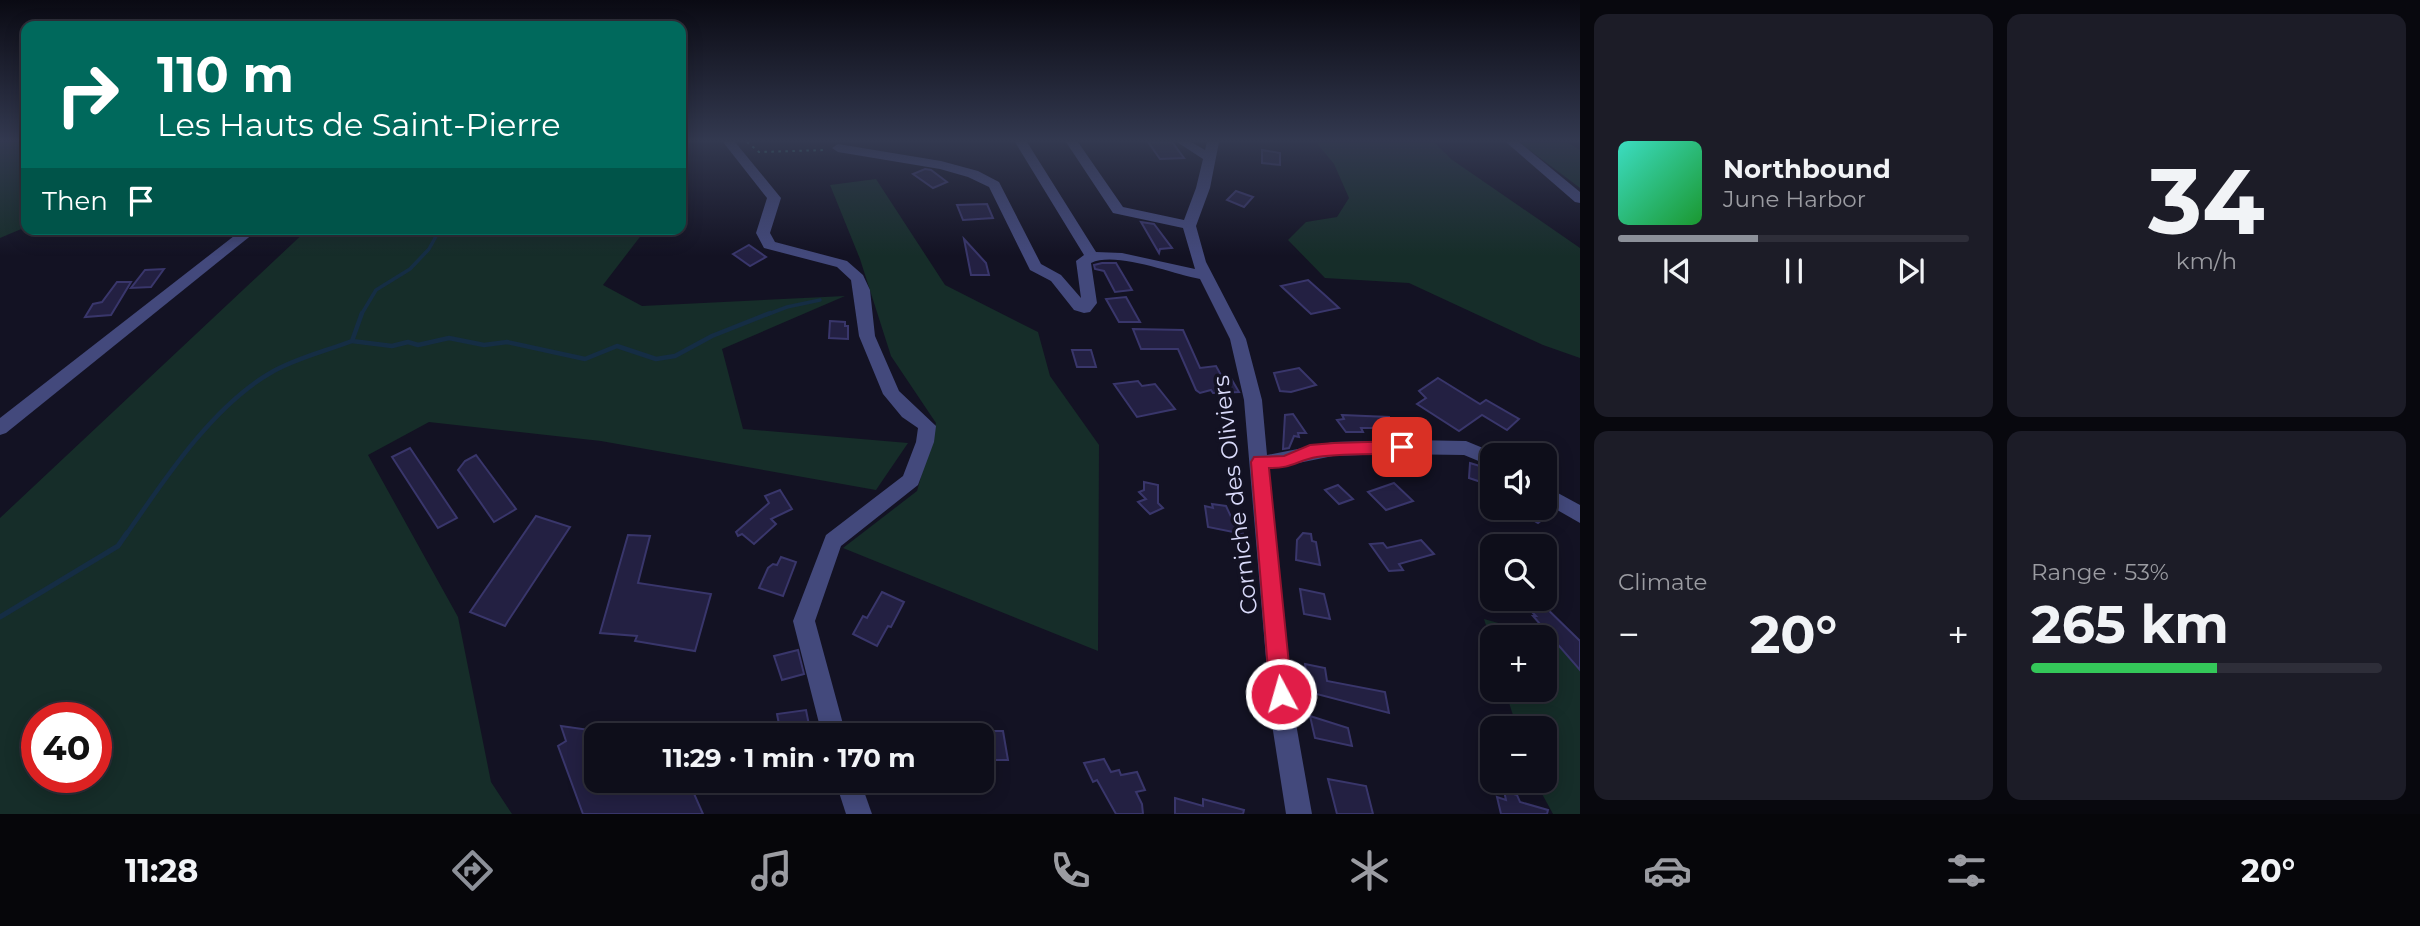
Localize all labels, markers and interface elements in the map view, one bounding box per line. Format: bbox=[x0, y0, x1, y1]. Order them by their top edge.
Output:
text: 110 m bbox=[157, 45, 294, 104]
icon: right bbox=[42, 49, 133, 140]
text: Les Hauts de Saint-Pierre bbox=[157, 105, 561, 144]
text: 34 bbox=[2148, 146, 2265, 257]
text: Northbound bbox=[1723, 153, 1891, 185]
icon: arrive bbox=[122, 182, 160, 220]
text: Then bbox=[42, 185, 108, 217]
text: June Harbor bbox=[1723, 185, 1866, 213]
text: km/h bbox=[2176, 247, 2237, 275]
icon: previous bbox=[1658, 252, 1696, 290]
icon: pause bbox=[1775, 252, 1813, 290]
icon: next bbox=[1892, 252, 1930, 290]
street label: Corniche des Oliviers bbox=[1206, 374, 1264, 616]
pin bbox=[1372, 417, 1432, 477]
icon: arrive bbox=[1383, 428, 1421, 466]
map controls bbox=[1480, 443, 1557, 793]
button: sound bbox=[1480, 443, 1557, 520]
button: search bbox=[1480, 534, 1557, 611]
text: Range · 53% bbox=[2031, 558, 2169, 586]
text: Climate bbox=[1618, 568, 1707, 596]
text: 265 km bbox=[2031, 593, 2229, 656]
text: 20° bbox=[1750, 603, 1837, 666]
text: − bbox=[1618, 611, 1640, 658]
text: + bbox=[1947, 611, 1969, 658]
button: + bbox=[1480, 625, 1557, 702]
position arrow bbox=[1244, 657, 1318, 731]
speed limit sign: 40 bbox=[21, 702, 112, 793]
button: − bbox=[1480, 716, 1557, 793]
text: 11:29 · 1 min · 170 m bbox=[663, 742, 915, 774]
icon: directions bbox=[448, 846, 497, 895]
icon: music bbox=[747, 846, 796, 895]
icon: phone bbox=[1046, 846, 1095, 895]
icon: climate bbox=[1345, 846, 1394, 895]
icon: car bbox=[1643, 846, 1692, 895]
icon: filters bbox=[1942, 846, 1991, 895]
text: 11:28 bbox=[125, 851, 198, 890]
text: 20° bbox=[2241, 851, 2295, 890]

